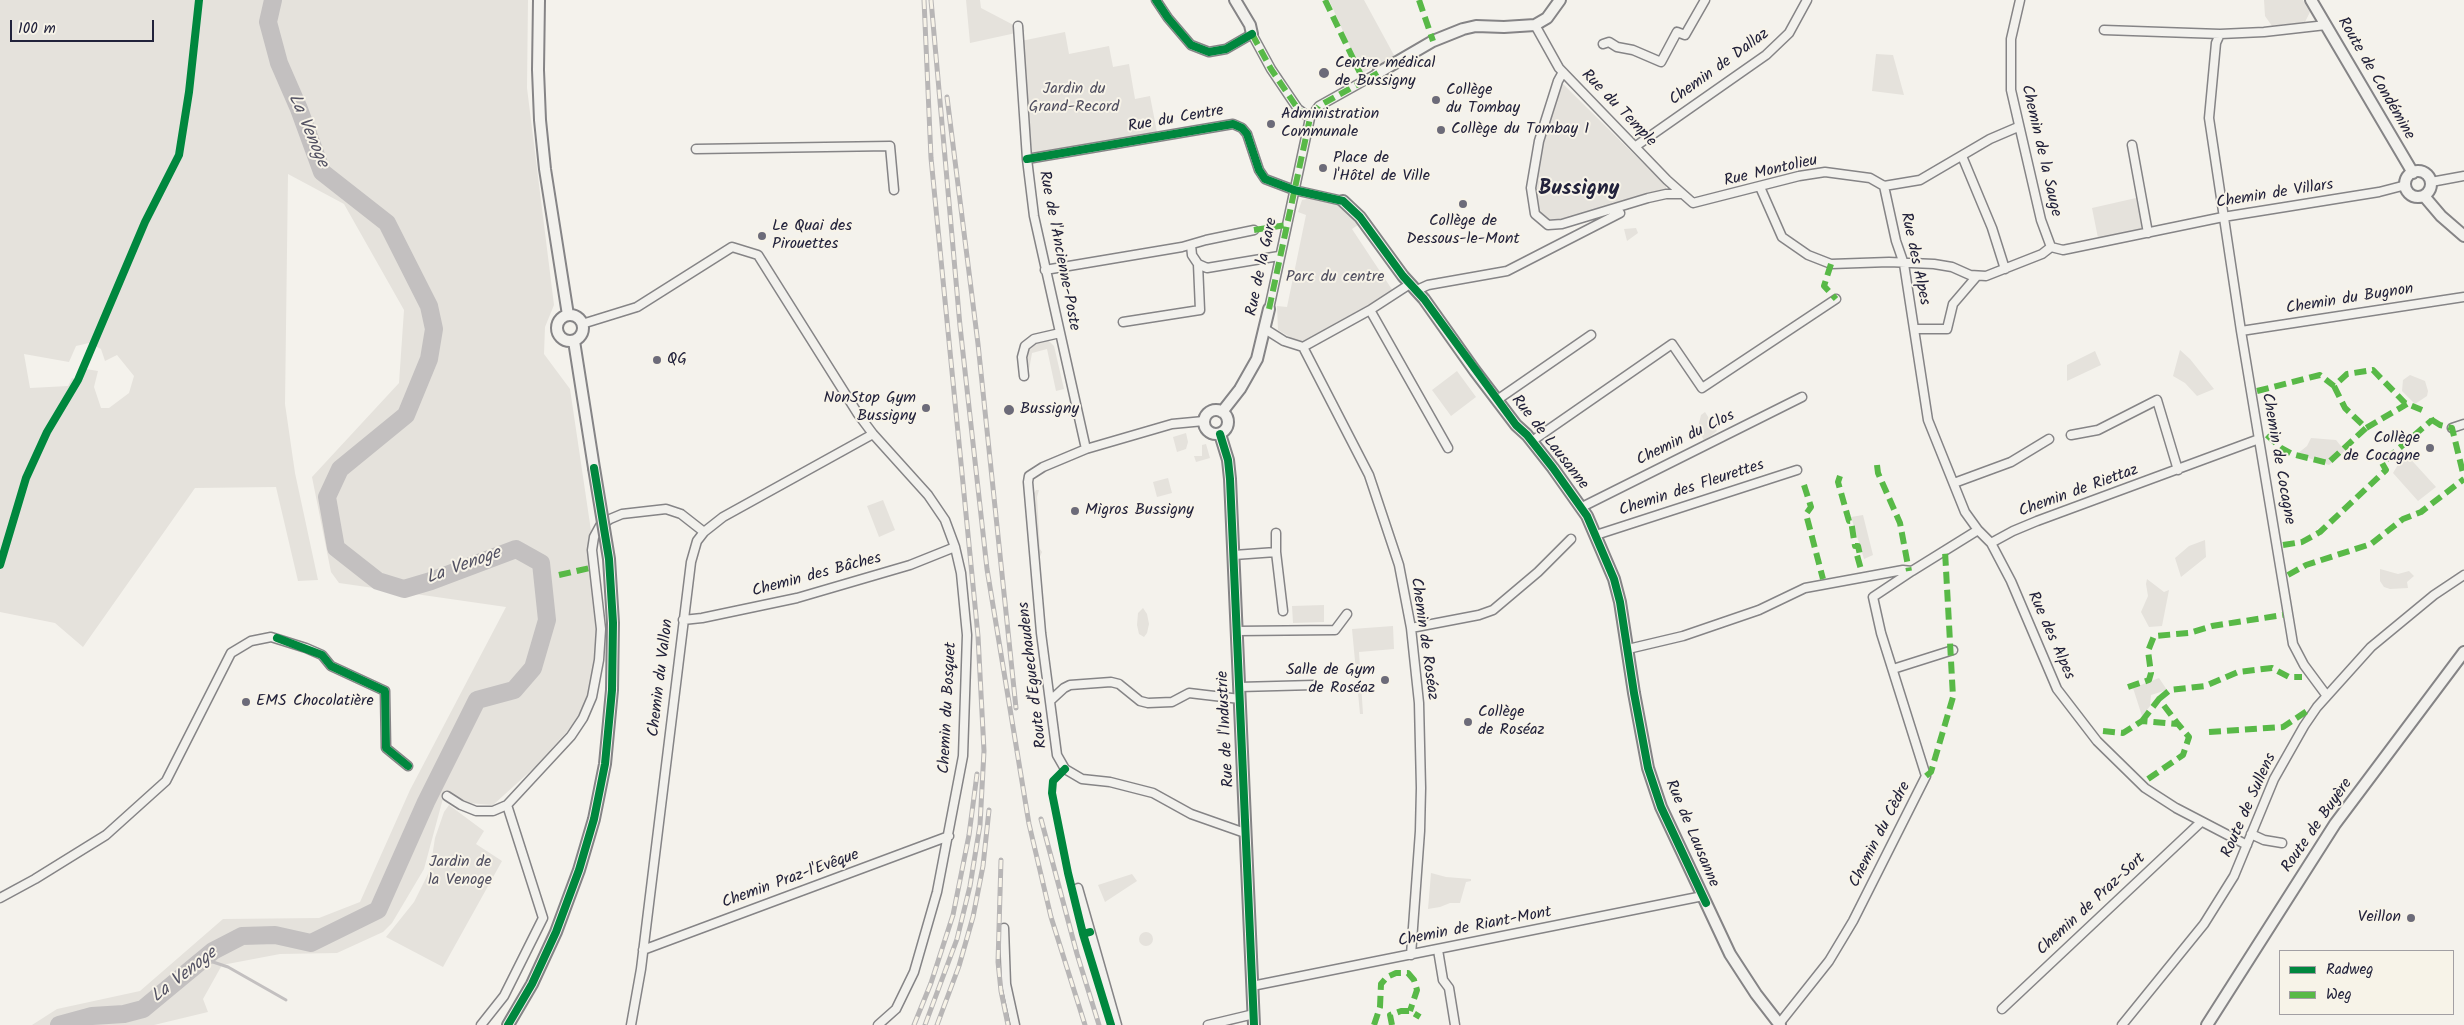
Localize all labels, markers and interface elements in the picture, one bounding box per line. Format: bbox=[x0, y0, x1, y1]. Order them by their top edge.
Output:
scale bar bbox=[12, 10, 156, 42]
street label: Route de Condémine bbox=[2332, 14, 2418, 144]
text: 100 m bbox=[18, 17, 56, 41]
street label: Chemin de Dallaz bbox=[1666, 25, 1774, 111]
place label: Centre médical de Bussigny bbox=[1335, 54, 1435, 92]
marker: Centre médical de Bussigny bbox=[1317, 66, 1331, 80]
street label: Rue du Temple bbox=[1576, 66, 1660, 152]
park label: Jardin du Grand-Record bbox=[1029, 80, 1119, 118]
place label: Collège du Tombay bbox=[1446, 81, 1520, 119]
street label: Chemin de la Sauge bbox=[2015, 83, 2065, 219]
water label: La Venoge bbox=[282, 91, 332, 171]
marker: Collège du Tombay bbox=[1430, 94, 1442, 106]
street label: Rue du Centre bbox=[1127, 102, 1225, 138]
place label: Administration Communale bbox=[1281, 105, 1379, 143]
marker: Administration Communale bbox=[1265, 118, 1277, 130]
place label: Collège du Tombay I bbox=[1451, 120, 1589, 140]
marker: Collège du Tombay I bbox=[1435, 124, 1447, 136]
place label: Place de l'Hôtel de Ville bbox=[1333, 149, 1430, 187]
street label: Rue Montolieu bbox=[1722, 152, 1820, 192]
marker: Place de l'Hôtel de Ville bbox=[1317, 162, 1329, 174]
street label: Rue de l'Ancienne-Poste bbox=[1033, 169, 1083, 333]
street label: Chemin de Villars bbox=[2215, 176, 2335, 214]
district label: Bussigny bbox=[1538, 177, 1620, 203]
marker: Collège de Dessous-le-Mont bbox=[1457, 198, 1469, 210]
street label: Rue des Alpes bbox=[1895, 211, 1933, 307]
place label: Collège de Dessous-le-Mont bbox=[1406, 212, 1520, 250]
street label: Rue de la Gare bbox=[1243, 216, 1283, 318]
place label: Le Quai des Pirouettes bbox=[772, 217, 852, 255]
marker: Le Quai des Pirouettes bbox=[756, 230, 768, 242]
park label: Parc du centre bbox=[1286, 268, 1384, 288]
street label: Chemin du Bugnon bbox=[2285, 280, 2415, 320]
place label: QG bbox=[667, 350, 687, 370]
marker: QG bbox=[651, 354, 663, 366]
place label: NonStop Gym Bussigny bbox=[823, 389, 916, 427]
street label: Rue de Lausanne bbox=[1506, 392, 1592, 494]
street label: Chemin de Cocagne bbox=[2256, 392, 2298, 526]
place label: Bussigny bbox=[1020, 400, 1079, 420]
marker: NonStop Gym Bussigny bbox=[920, 402, 932, 414]
marker: Bussigny bbox=[1002, 403, 1016, 417]
street label: Chemin du Clos bbox=[1634, 407, 1738, 471]
place label: Collège de Cocagne bbox=[2344, 429, 2420, 467]
marker: Collège de Cocagne bbox=[2424, 442, 2436, 454]
street label: Chemin des Fleurettes bbox=[1617, 456, 1767, 522]
street label: Chemin de Riettaz bbox=[2017, 461, 2141, 523]
place label: Migros Bussigny bbox=[1085, 501, 1194, 521]
marker: Migros Bussigny bbox=[1069, 505, 1081, 517]
water label: La Venoge bbox=[424, 544, 504, 590]
street label: Chemin des Bâches bbox=[750, 550, 884, 602]
street label: Chemin de Roséaz bbox=[1405, 577, 1441, 701]
street label: Rue des Alpes bbox=[2022, 589, 2078, 683]
street label: Route d'Eguechaudens bbox=[1015, 601, 1053, 749]
street label: Chemin du Vallon bbox=[645, 618, 679, 738]
street label: Chemin du Bosquet bbox=[936, 642, 962, 774]
place label: Salle de Gym de Roséaz bbox=[1286, 661, 1375, 699]
street label: Rue de l'Industrie bbox=[1214, 670, 1240, 788]
marker: Salle de Gym de Roséaz bbox=[1379, 674, 1391, 686]
place label: EMS Chocolatière bbox=[256, 692, 374, 712]
marker: EMS Chocolatière bbox=[240, 696, 252, 708]
place label: Collège de Roséaz bbox=[1478, 703, 1545, 741]
marker: Collège de Roséaz bbox=[1462, 716, 1474, 728]
street label: Route de Sullens bbox=[2218, 751, 2282, 861]
street label: Route de Buyère bbox=[2278, 775, 2358, 877]
street label: Rue de Lausanne bbox=[1660, 777, 1722, 891]
street label: Chemin du Cèdre bbox=[1846, 779, 1916, 891]
street label: Chemin Praz-l'Evêque bbox=[720, 846, 862, 914]
street label: Chemin de Praz-Sort bbox=[2034, 850, 2150, 960]
park label: Jardin de la Venoge bbox=[428, 853, 492, 891]
street label: Chemin de Riant-Mont bbox=[1397, 904, 1553, 952]
place label: Veillon bbox=[2358, 908, 2401, 928]
marker: Veillon bbox=[2405, 912, 2417, 924]
water label: La Venoge bbox=[148, 944, 222, 1008]
legend bbox=[2279, 950, 2454, 1015]
text: Radweg bbox=[2326, 958, 2373, 982]
text: Weg bbox=[2326, 983, 2352, 1007]

